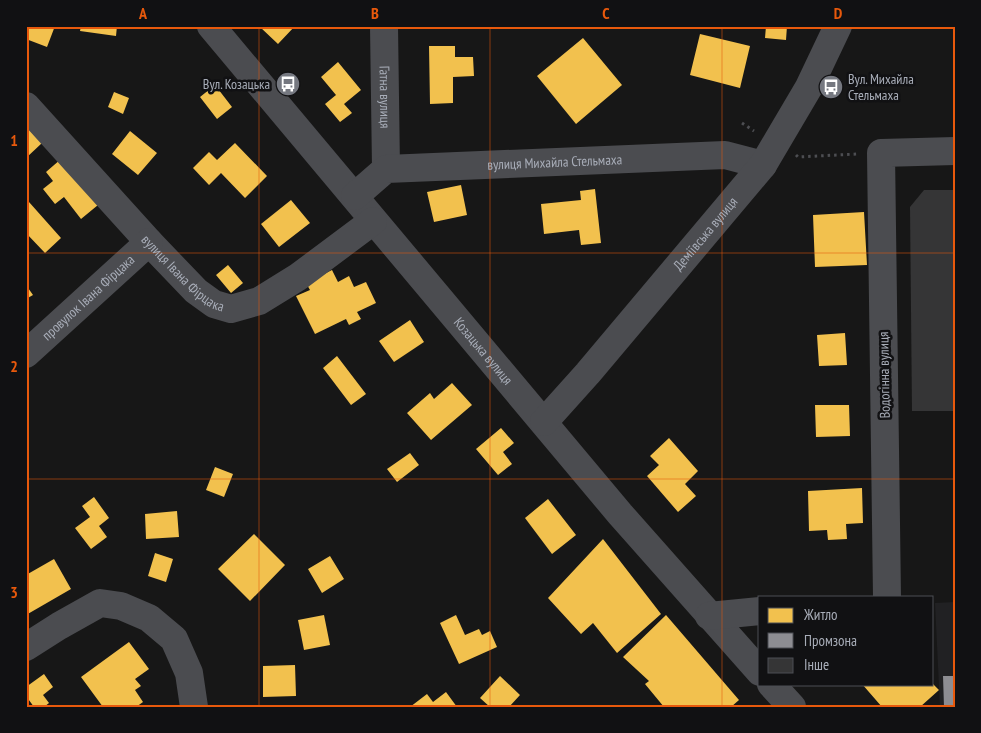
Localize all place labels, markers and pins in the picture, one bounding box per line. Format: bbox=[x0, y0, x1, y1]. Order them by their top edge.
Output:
place label: Вул. Михайла Стельмаха bbox=[848, 70, 914, 104]
bus stop icon: Вул. Козацька bbox=[275, 71, 301, 97]
bus stop icon: Вул. Михайла Стельмаха bbox=[818, 74, 844, 100]
place label: Вул. Козацька bbox=[203, 75, 270, 93]

